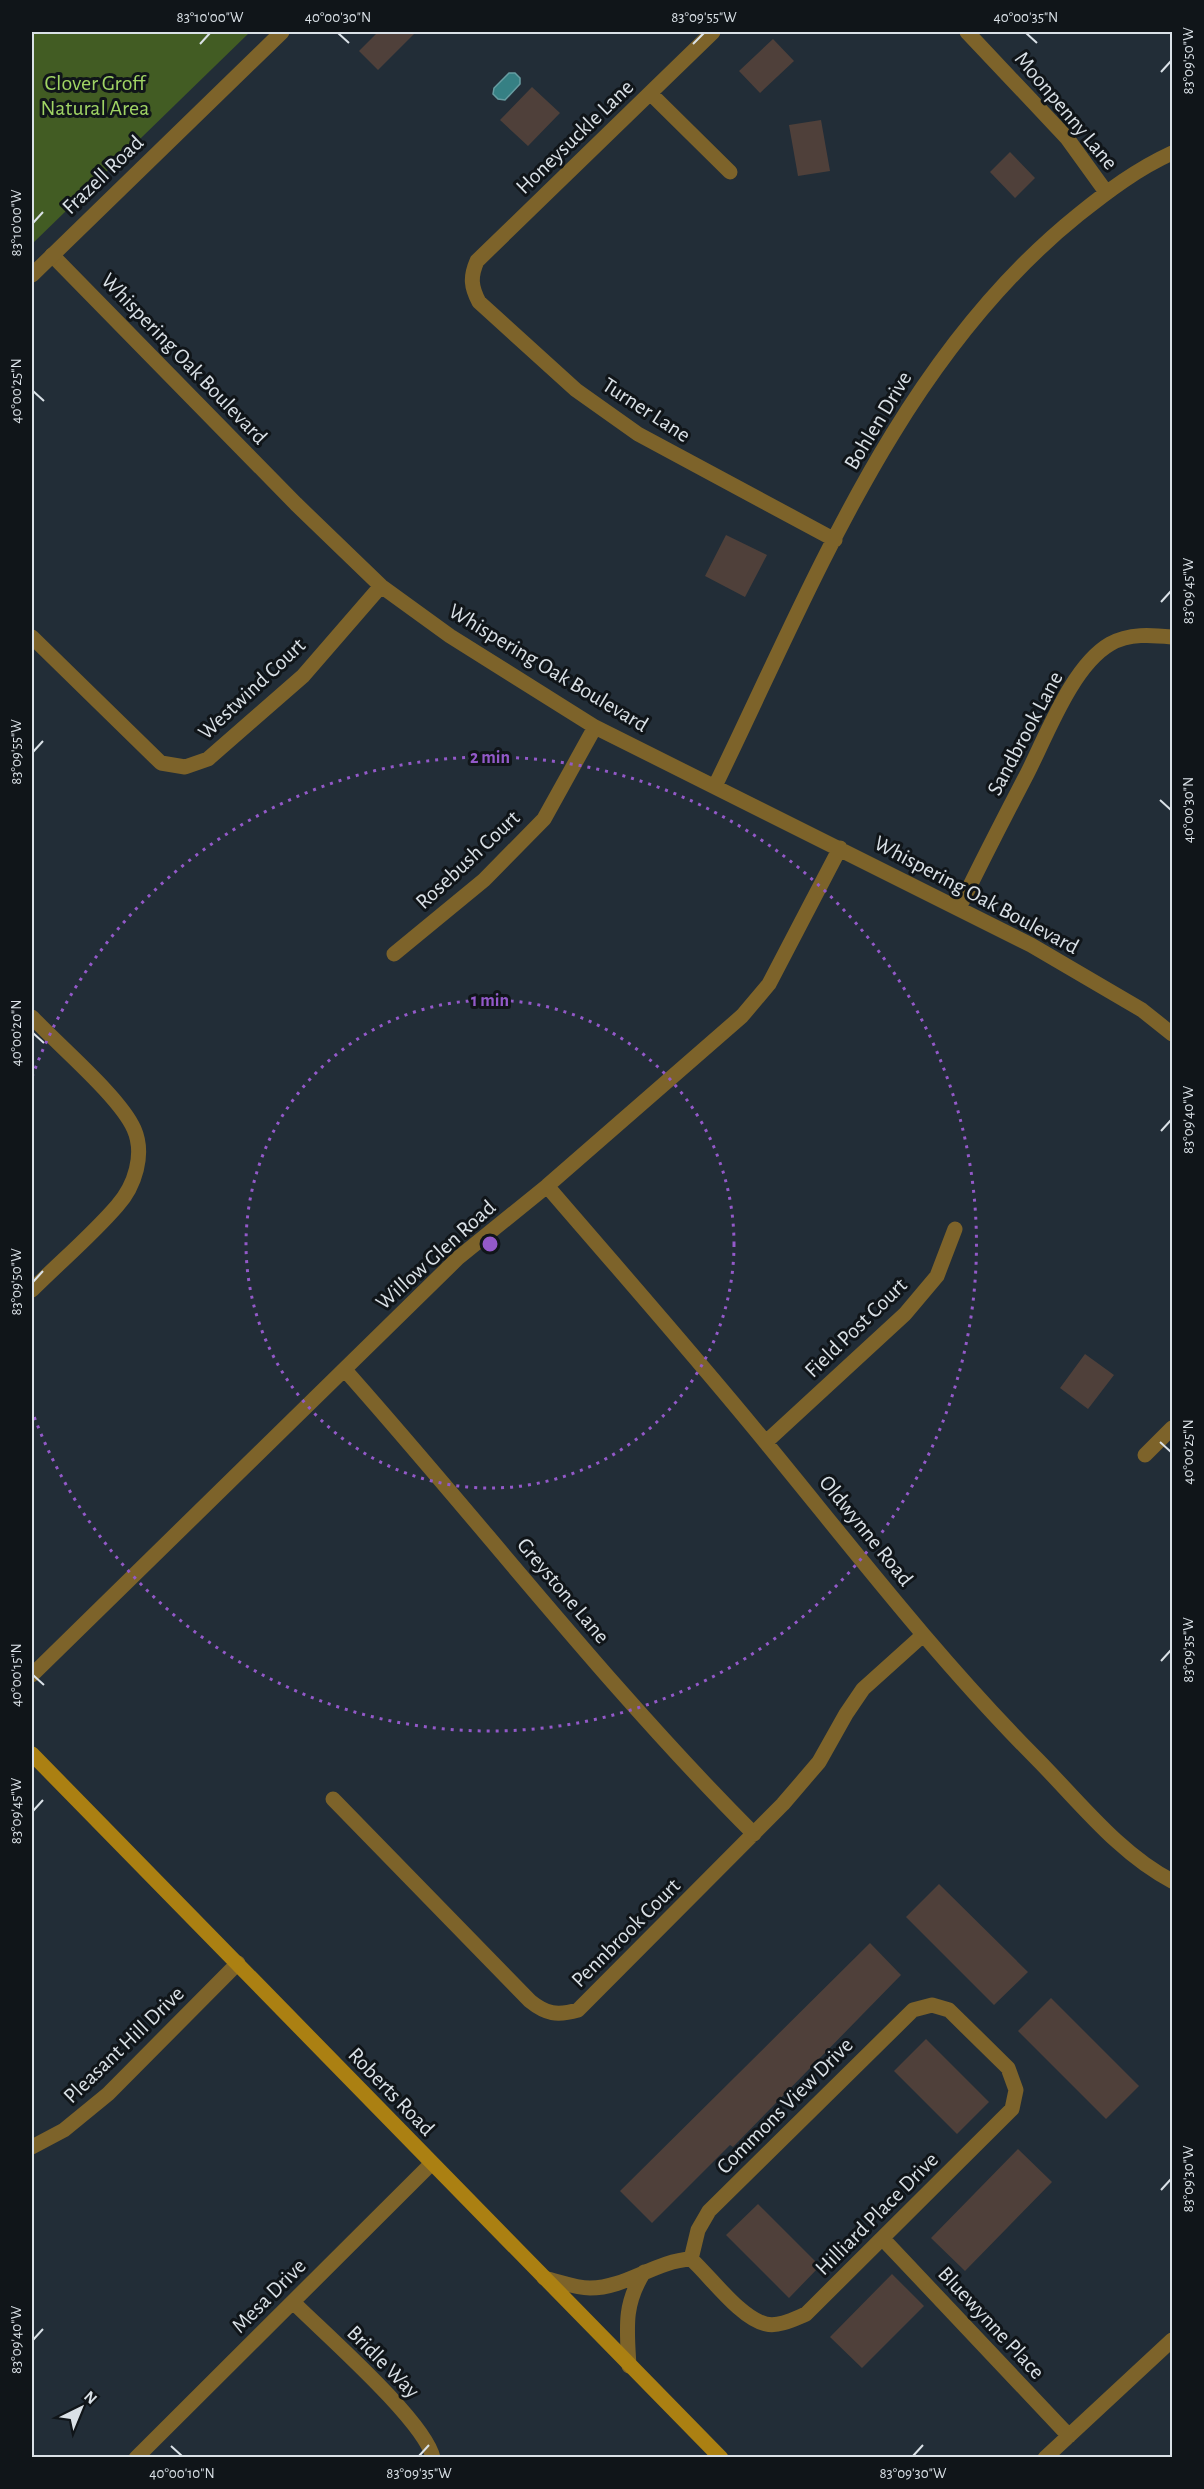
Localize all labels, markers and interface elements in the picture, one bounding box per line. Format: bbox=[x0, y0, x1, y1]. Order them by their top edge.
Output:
text: 83°10'00"W bbox=[177, 10, 244, 25]
text: 40°00'30"N bbox=[305, 10, 371, 25]
text: 83°09'55"W bbox=[671, 10, 737, 25]
text: 40°00'35"N bbox=[994, 10, 1058, 25]
text: 83°09'50"W bbox=[1181, 27, 1196, 95]
street label: Moonpenny Lane bbox=[1011, 47, 1122, 174]
park label: Clover Groff Natural Area bbox=[41, 72, 149, 119]
street label: Honeysuckle Lane bbox=[512, 75, 638, 198]
street label: Frazell Road bbox=[58, 131, 147, 218]
text: 83°10'00"W bbox=[9, 189, 24, 256]
street label: Whispering Oak Boulevard bbox=[97, 269, 271, 448]
text: 40°00'25"N bbox=[9, 358, 24, 424]
street label: Bohlen Drive bbox=[840, 368, 916, 473]
street label: Turner Lane bbox=[598, 373, 694, 446]
text: 83°09'45"W bbox=[1181, 557, 1196, 624]
street label: Whispering Oak Boulevard bbox=[445, 600, 652, 736]
street label: Westwind Court bbox=[194, 634, 309, 744]
street label: Sandbrook Lane bbox=[983, 668, 1067, 799]
text: 83°09'55"W bbox=[9, 719, 24, 785]
text: 2 min bbox=[470, 749, 510, 767]
text: 40°00'30"N bbox=[1181, 777, 1196, 843]
street label: Rosebush Court bbox=[411, 806, 524, 913]
street label: Whispering Oak Boulevard bbox=[871, 832, 1082, 958]
text: 1 min bbox=[471, 992, 509, 1010]
text: 40°00'20"N bbox=[9, 999, 24, 1067]
text: 83°09'40"W bbox=[1181, 1085, 1196, 1154]
street label: Willow Glen Road bbox=[372, 1196, 500, 1314]
centre of rings bbox=[480, 1234, 500, 1254]
text: 83°09'50"W bbox=[9, 1248, 24, 1316]
street label: Field Post Court bbox=[800, 1274, 911, 1382]
text: 40°00'25"N bbox=[1181, 1419, 1196, 1485]
street label: Oldwynne Road bbox=[815, 1471, 917, 1590]
street label: Greystone Lane bbox=[513, 1534, 614, 1648]
text: 83°09'35"W bbox=[1181, 1617, 1196, 1683]
text: 40°00'15"N bbox=[9, 1643, 24, 1707]
text: 83°09'45"W bbox=[9, 1777, 24, 1844]
street label: Pennbrook Court bbox=[567, 1874, 684, 1991]
street label: Pleasant Hill Drive bbox=[59, 1982, 188, 2107]
street label: Commons View Drive bbox=[712, 2033, 857, 2178]
street label: Roberts Road bbox=[344, 2043, 439, 2140]
text: 83°09'30"W bbox=[1181, 2145, 1196, 2213]
street label: Hilliard Place Drive bbox=[811, 2148, 942, 2279]
street label: Mesa Drive bbox=[227, 2254, 310, 2337]
street label: Bluewynne Place bbox=[934, 2262, 1049, 2383]
text: 83°09'40"W bbox=[9, 2305, 24, 2374]
street label: Bridle Way bbox=[343, 2321, 424, 2403]
north arrow bbox=[51, 2378, 111, 2438]
text: N bbox=[81, 2388, 100, 2407]
text: 40°00'10"N bbox=[149, 2466, 215, 2481]
text: 83°09'35"W bbox=[386, 2466, 452, 2481]
text: 83°09'30"W bbox=[879, 2466, 947, 2481]

